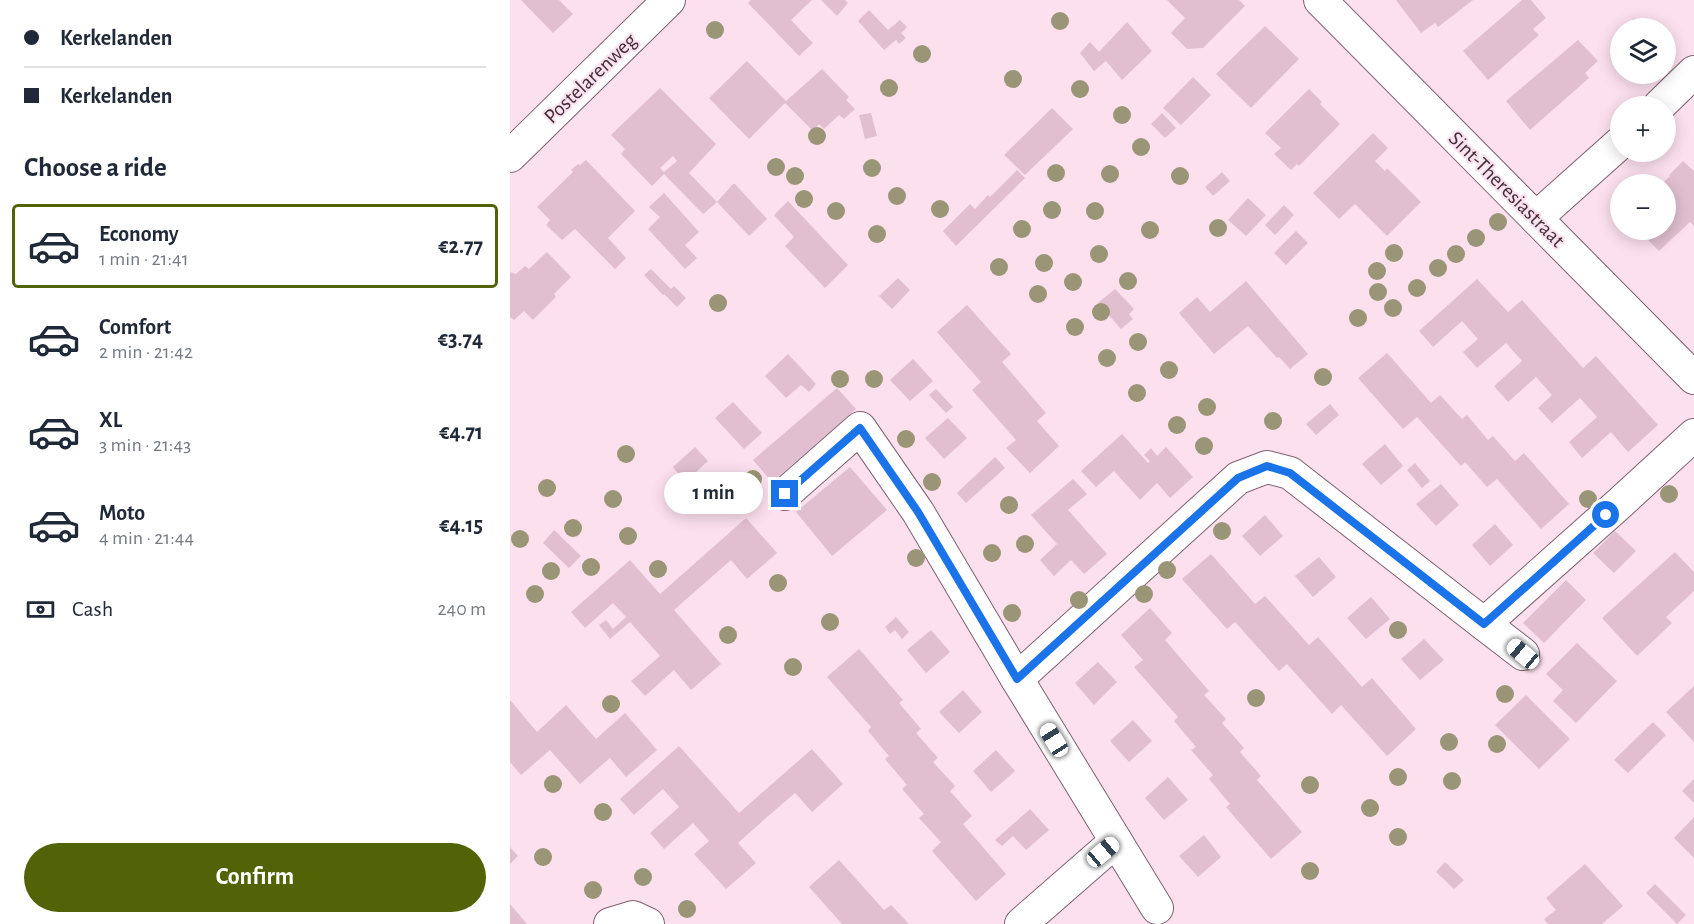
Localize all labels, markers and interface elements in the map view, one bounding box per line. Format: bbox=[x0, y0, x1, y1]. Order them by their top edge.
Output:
map controls bbox=[1610, 18, 1676, 240]
button: layers bbox=[1610, 18, 1676, 84]
text: Kerkelanden bbox=[60, 27, 173, 49]
street label: Postelarenweg bbox=[540, 29, 641, 127]
text: Kerkelanden bbox=[60, 85, 173, 107]
button: + bbox=[1610, 96, 1676, 162]
street label: Sint-Theresiastraat bbox=[1445, 127, 1569, 251]
text: Choose a ride bbox=[24, 154, 167, 181]
button: − bbox=[1610, 174, 1676, 240]
icon: car bbox=[27, 219, 81, 273]
text: Economy bbox=[99, 223, 179, 245]
text: €2.77 bbox=[438, 235, 483, 257]
text: 1 min · 21:41 bbox=[99, 249, 189, 269]
icon: car bbox=[27, 312, 81, 366]
text: Comfort bbox=[99, 316, 171, 338]
text: €3.74 bbox=[438, 328, 483, 350]
text: 2 min · 21:42 bbox=[99, 342, 193, 362]
icon: car bbox=[27, 405, 81, 459]
text: XL bbox=[99, 409, 122, 431]
text: €4.71 bbox=[439, 421, 483, 443]
text: 3 min · 21:43 bbox=[99, 435, 191, 455]
callout: 1 min bbox=[665, 473, 764, 515]
route end bbox=[771, 480, 798, 507]
text: 1 min bbox=[692, 483, 735, 503]
icon: car bbox=[27, 498, 81, 552]
route start bbox=[1592, 501, 1619, 528]
text: Moto bbox=[99, 502, 145, 524]
text: €4.15 bbox=[439, 514, 483, 536]
text: 4 min · 21:44 bbox=[99, 528, 194, 548]
icon: cash bbox=[24, 593, 57, 626]
text: Cash bbox=[72, 598, 113, 620]
text: 240 m bbox=[437, 599, 486, 619]
car bbox=[1503, 636, 1543, 672]
car bbox=[1037, 720, 1071, 760]
car bbox=[1083, 834, 1123, 870]
button: Confirm bbox=[24, 843, 486, 912]

